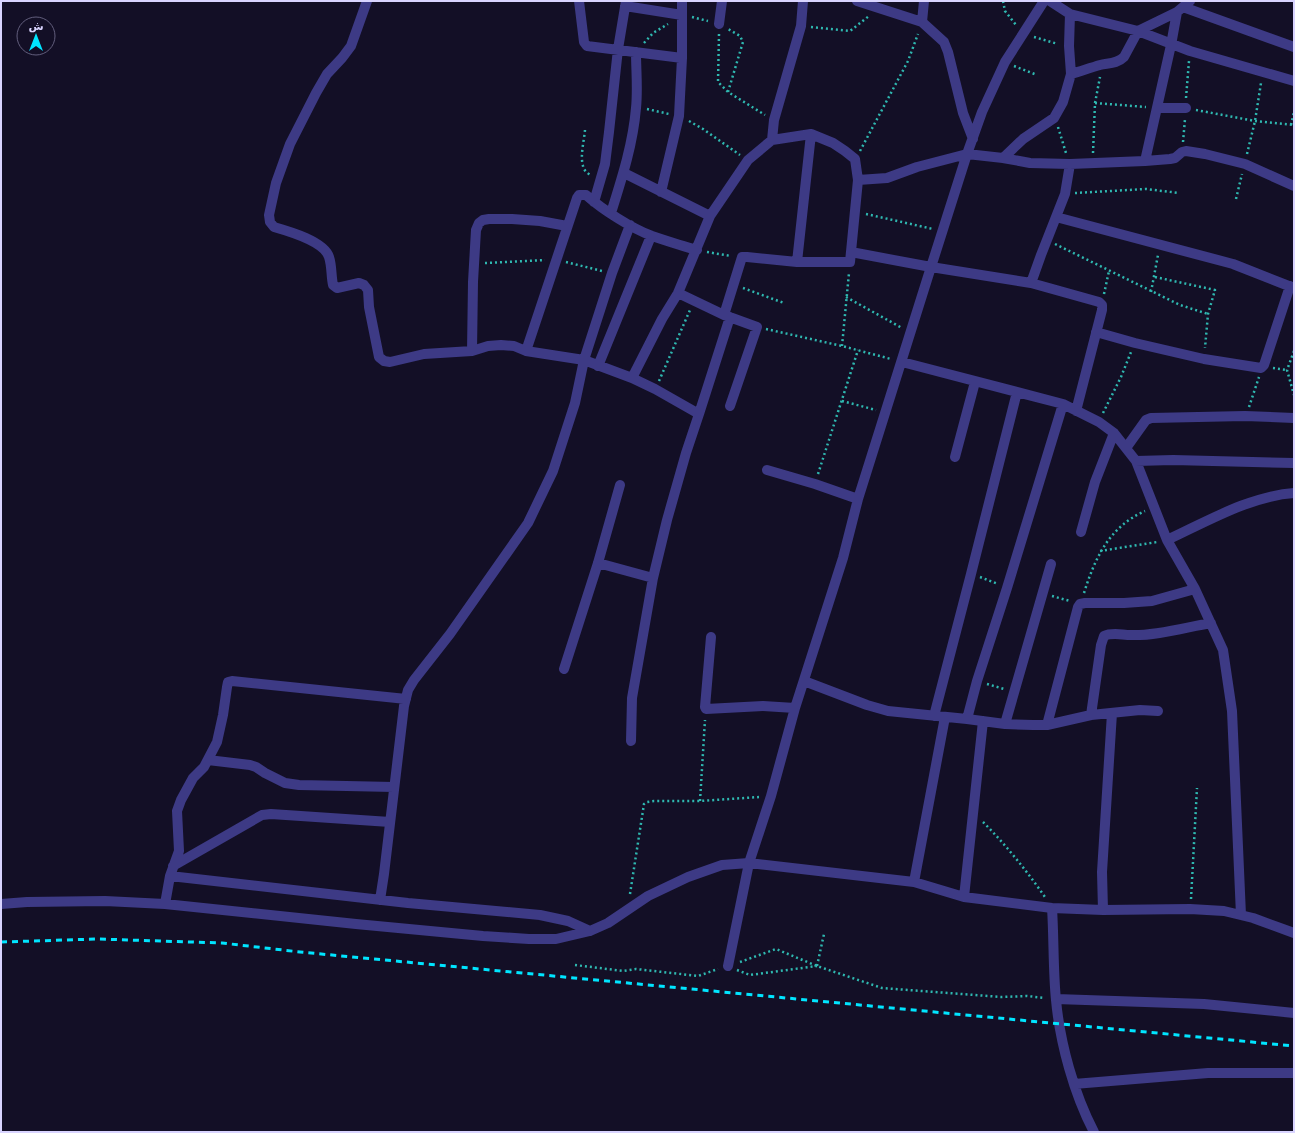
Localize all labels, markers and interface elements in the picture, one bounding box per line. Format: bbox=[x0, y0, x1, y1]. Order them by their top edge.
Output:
north arrow bbox=[16, 16, 56, 56]
text: ش bbox=[28, 20, 44, 33]

